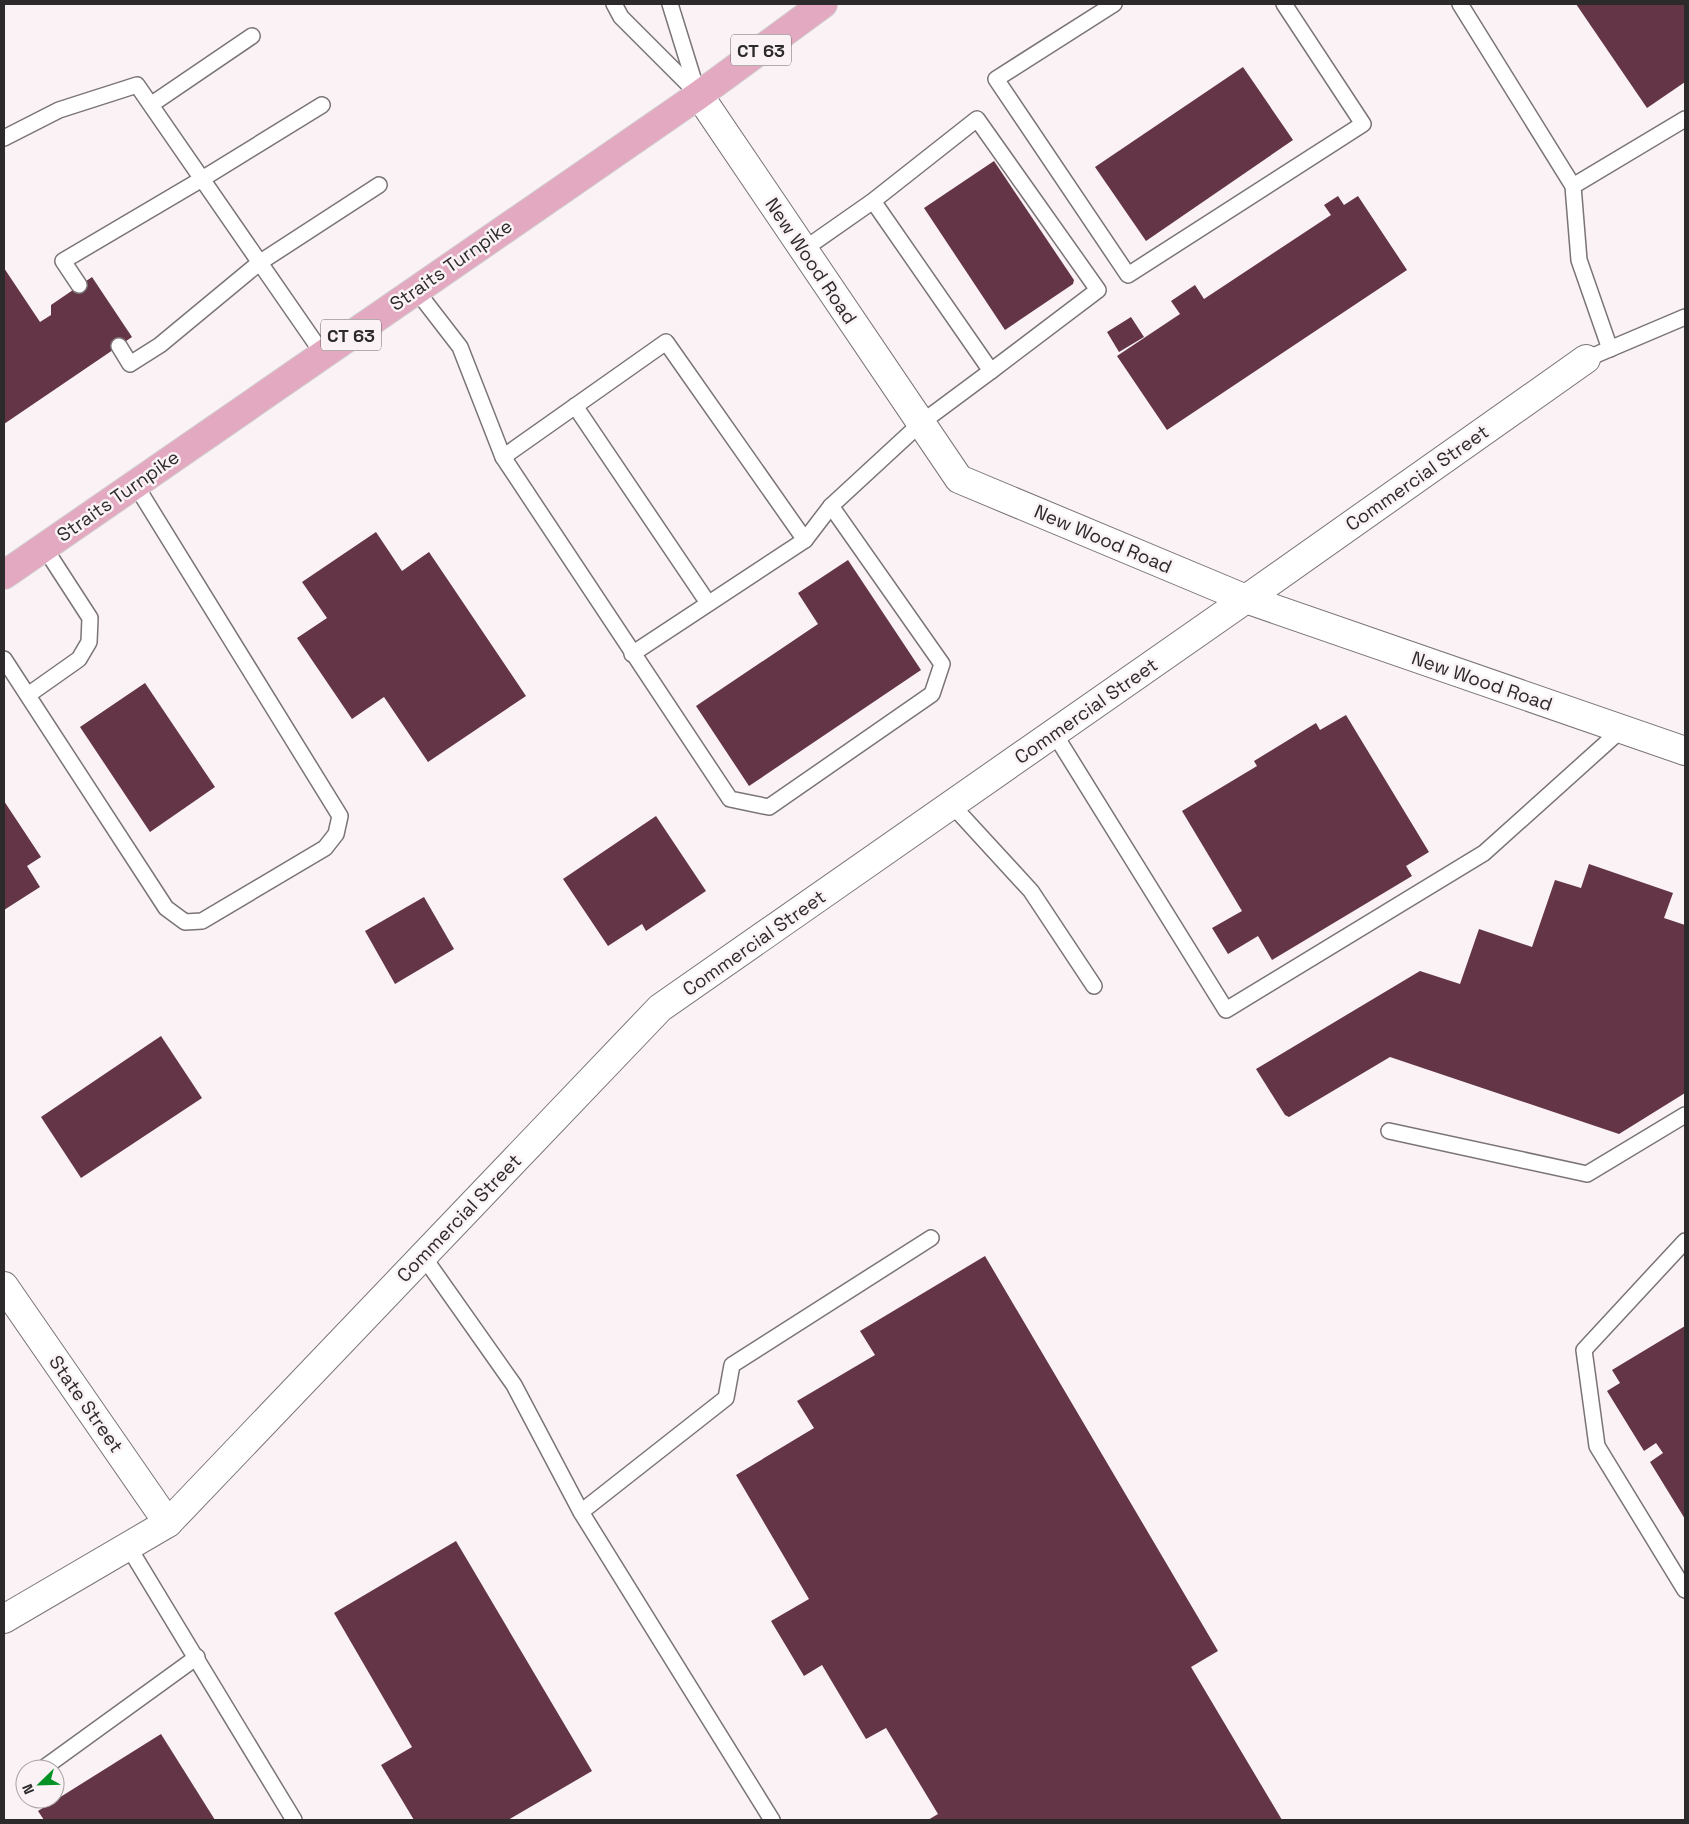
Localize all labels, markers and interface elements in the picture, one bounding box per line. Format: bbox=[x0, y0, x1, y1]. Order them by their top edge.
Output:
road number: CT 63 bbox=[731, 34, 791, 66]
street label: New Wood Road bbox=[759, 193, 863, 329]
street label: Straits Turnpike bbox=[385, 213, 517, 317]
road number: CT 63 bbox=[321, 320, 381, 350]
street label: Commercial Street bbox=[1341, 419, 1493, 537]
street label: Straits Turnpike bbox=[52, 444, 184, 548]
street label: New Wood Road bbox=[1030, 499, 1176, 579]
street label: New Wood Road bbox=[1408, 645, 1556, 717]
street label: Commercial Street bbox=[1010, 652, 1162, 770]
street label: Commercial Street bbox=[678, 884, 830, 1002]
street label: Commercial Street bbox=[391, 1148, 527, 1288]
street label: State Street bbox=[43, 1350, 129, 1458]
north arrow bbox=[15, 1759, 65, 1809]
text: N bbox=[18, 1781, 38, 1797]

